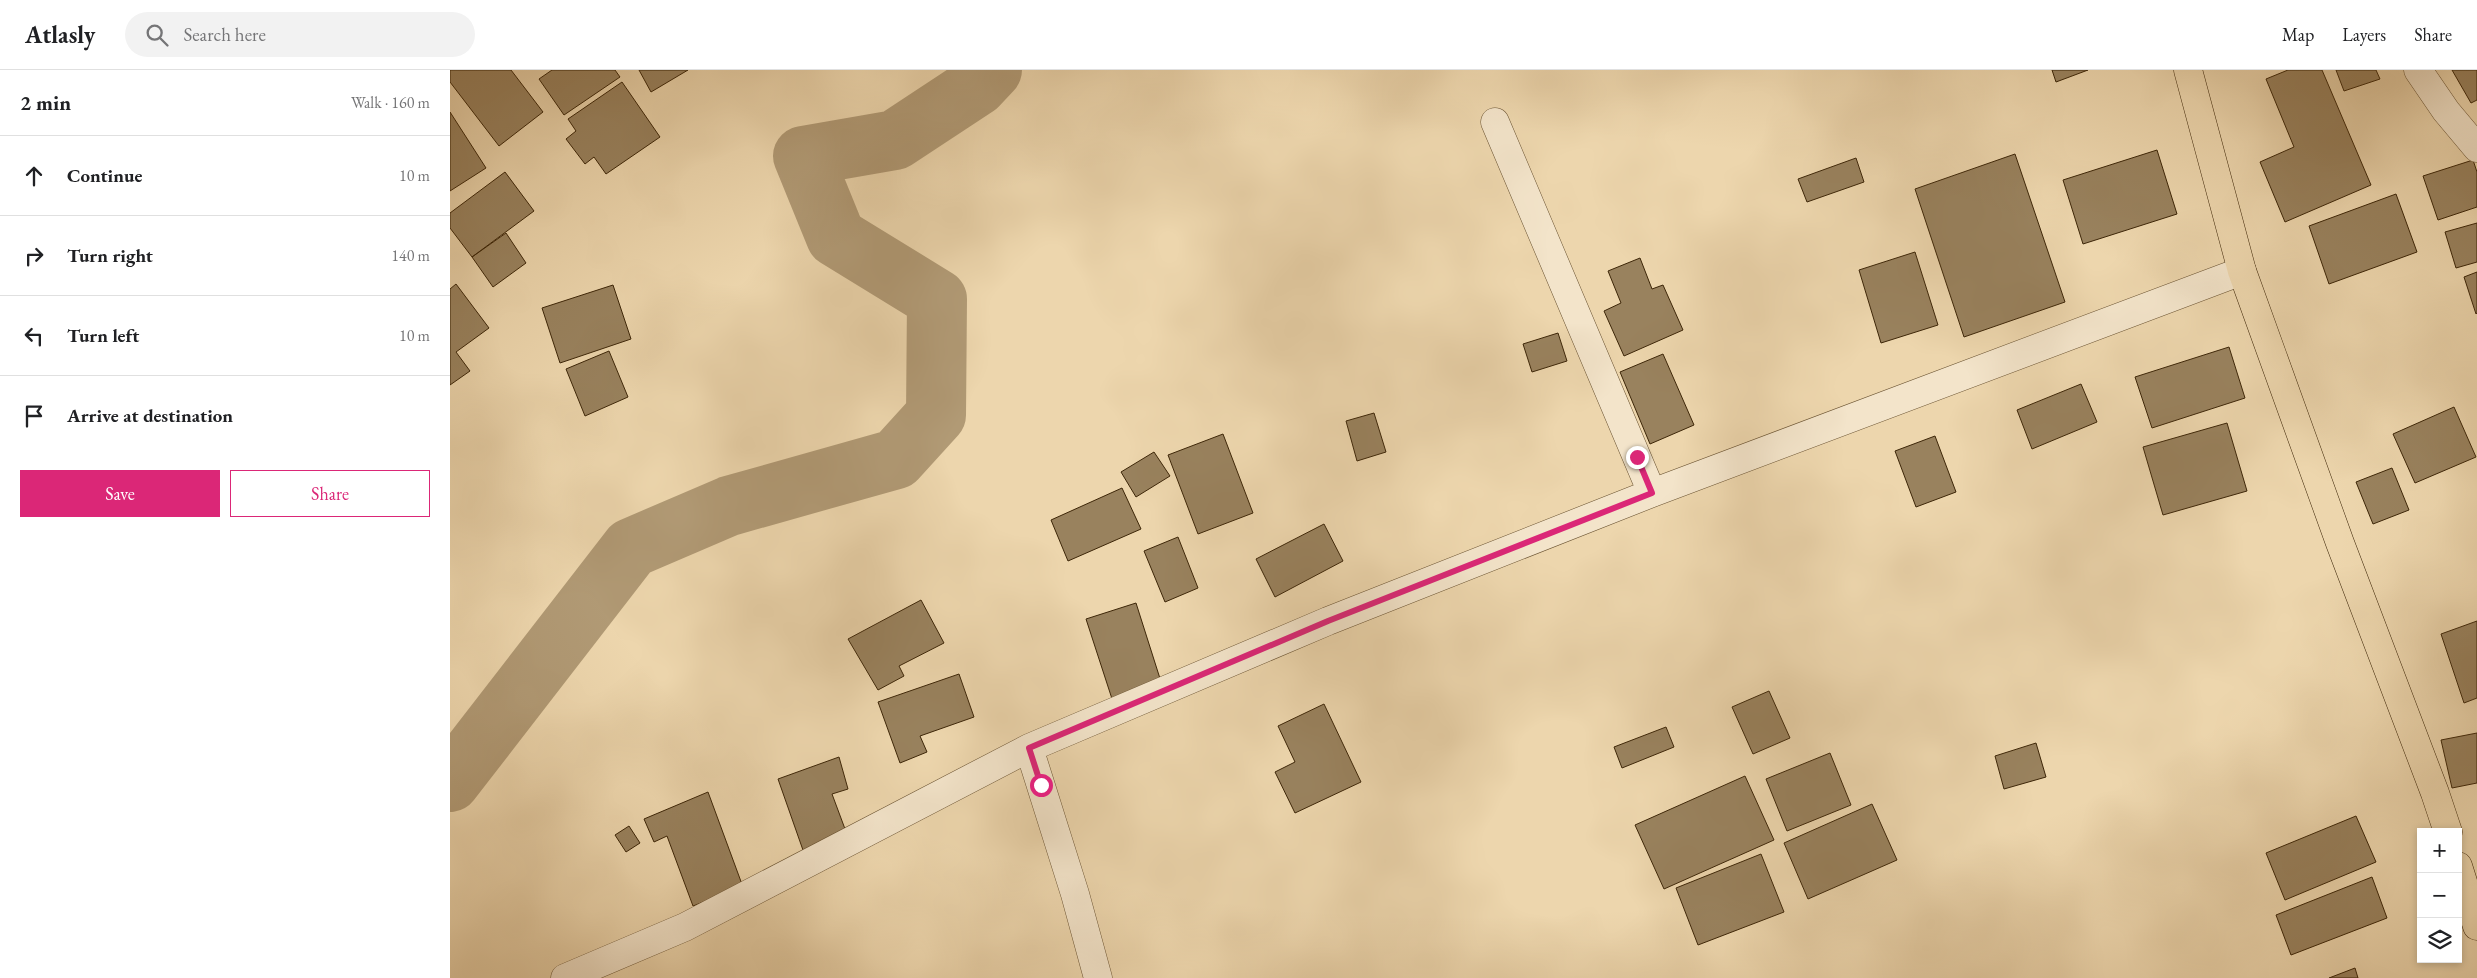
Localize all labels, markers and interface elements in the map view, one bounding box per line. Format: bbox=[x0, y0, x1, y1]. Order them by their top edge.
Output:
search box bbox=[125, 12, 475, 57]
text: Atlasly bbox=[25, 19, 95, 50]
icon: search bbox=[143, 21, 171, 49]
text: Search here bbox=[183, 22, 266, 47]
text: Map bbox=[2282, 23, 2314, 46]
text: Layers bbox=[2342, 23, 2386, 46]
text: Share bbox=[2414, 23, 2452, 46]
text: 2 min bbox=[20, 89, 71, 116]
text: Walk · 160 m bbox=[351, 92, 430, 113]
icon: ahead bbox=[20, 162, 48, 190]
text: Continue bbox=[67, 163, 142, 188]
text: 10 m bbox=[399, 165, 430, 186]
icon: right bbox=[20, 242, 48, 270]
text: Turn right bbox=[67, 243, 153, 268]
text: 140 m bbox=[391, 245, 430, 266]
icon: left bbox=[20, 322, 48, 350]
text: Turn left bbox=[67, 323, 139, 348]
text: 10 m bbox=[399, 325, 430, 346]
icon: arrive bbox=[20, 402, 48, 430]
text: Arrive at destination bbox=[67, 403, 233, 428]
route end bbox=[1626, 446, 1649, 469]
button: Save bbox=[20, 470, 220, 517]
button: Share bbox=[230, 470, 430, 517]
route start bbox=[1030, 774, 1053, 797]
map controls bbox=[2417, 828, 2462, 963]
button: + bbox=[2417, 828, 2462, 873]
button: − bbox=[2417, 873, 2462, 918]
button: layers bbox=[2417, 918, 2462, 963]

